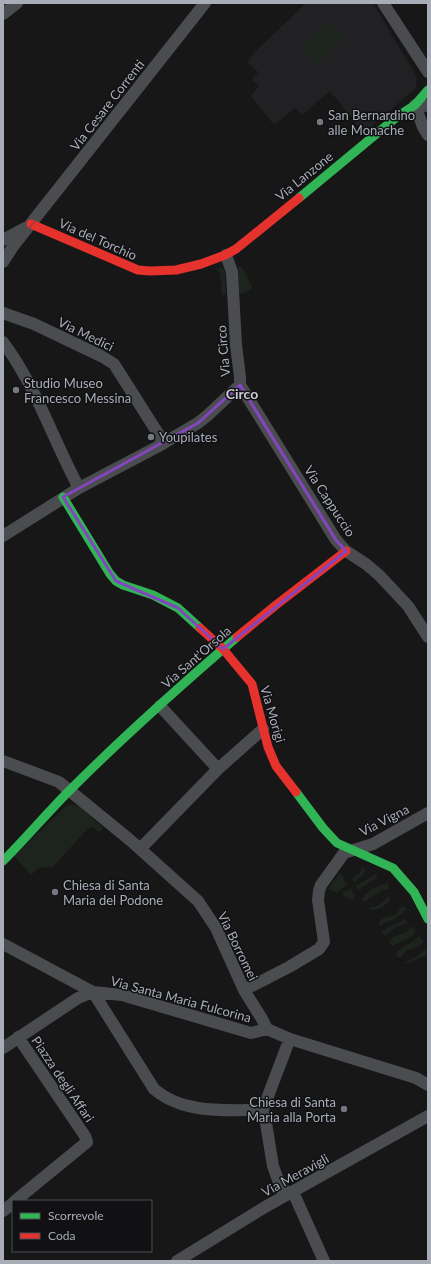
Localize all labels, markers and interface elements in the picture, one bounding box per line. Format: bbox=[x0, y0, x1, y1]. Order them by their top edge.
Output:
street label: Via Cesare Correnti bbox=[67, 56, 147, 154]
place label: San Bernardino alle Monache bbox=[328, 107, 415, 138]
marker: San Bernardino alle Monache bbox=[315, 117, 325, 127]
street label: Via Lanzone bbox=[272, 148, 336, 204]
street label: Via del Torchio bbox=[56, 215, 140, 263]
street label: Via Medici bbox=[55, 314, 117, 354]
street label: Via Circo bbox=[213, 325, 233, 377]
place label: Studio Museo Francesco Messina bbox=[24, 375, 131, 406]
marker: Studio Museo Francesco Messina bbox=[11, 385, 21, 395]
district label: Circo bbox=[226, 385, 258, 402]
place label: Youpilates bbox=[159, 429, 218, 445]
marker: Youpilates bbox=[146, 432, 156, 442]
street label: Via Cappuccio bbox=[301, 462, 359, 540]
street label: Via Sant'Orsola bbox=[158, 622, 234, 692]
street label: Via Morigi bbox=[257, 684, 289, 744]
street label: Via Vigna bbox=[356, 801, 412, 839]
place label: Chiesa di Santa Maria del Podone bbox=[63, 877, 163, 908]
marker: Chiesa di Santa Maria del Podone bbox=[50, 887, 60, 897]
street label: Via Borromei bbox=[214, 909, 262, 983]
street label: Via Santa Maria Fulcorina bbox=[109, 973, 253, 1025]
street label: Piazza degli Affari bbox=[28, 1033, 98, 1125]
place label: Chiesa di Santa Maria alla Porta bbox=[247, 1094, 336, 1125]
marker: Chiesa di Santa Maria alla Porta bbox=[339, 1104, 349, 1114]
street label: Via Meravigli bbox=[259, 1150, 331, 1200]
legend bbox=[12, 1200, 152, 1252]
text: Scorrevole bbox=[48, 1208, 104, 1223]
text: Coda bbox=[48, 1228, 75, 1243]

